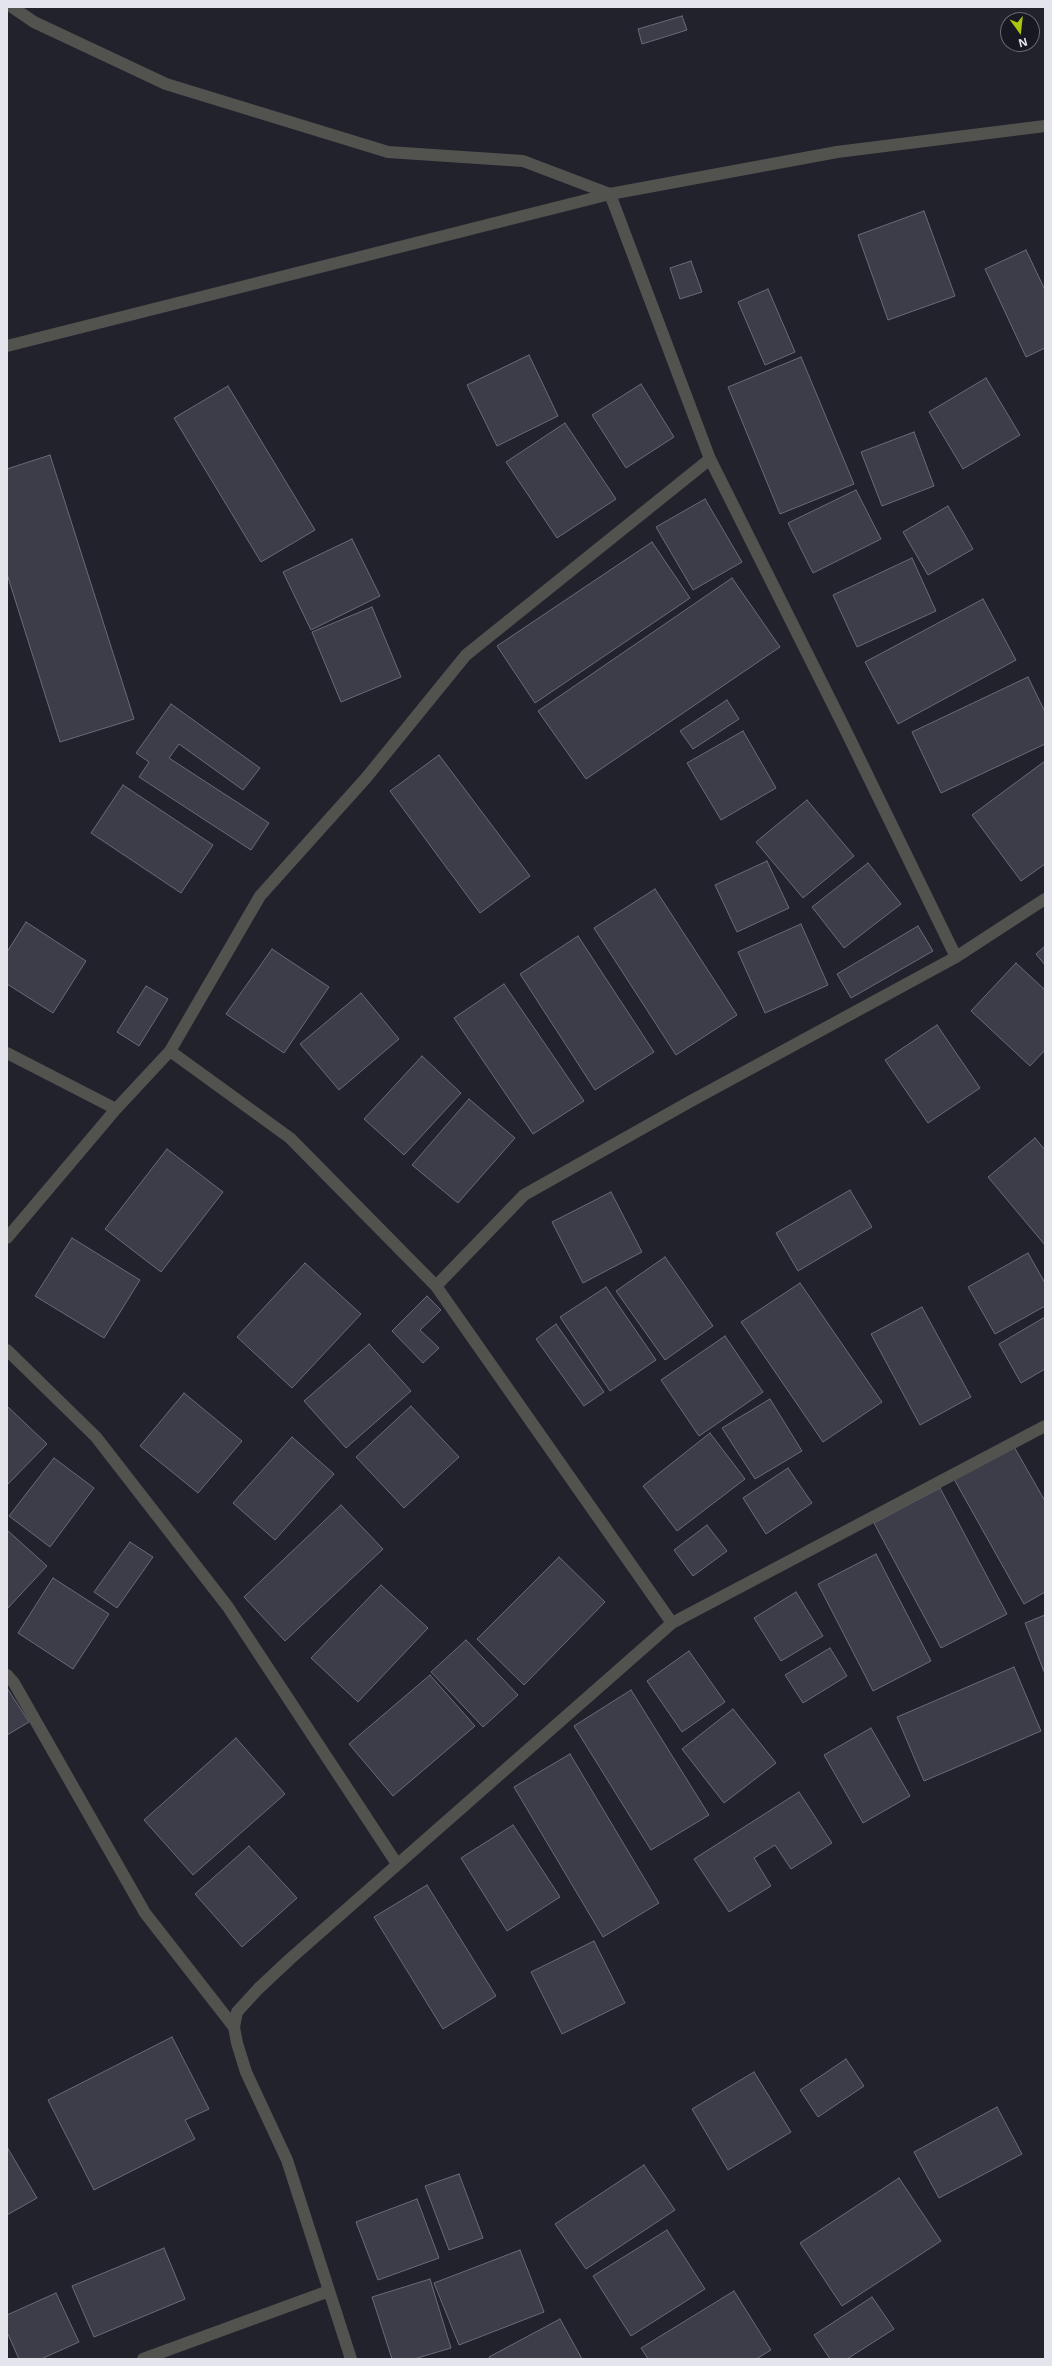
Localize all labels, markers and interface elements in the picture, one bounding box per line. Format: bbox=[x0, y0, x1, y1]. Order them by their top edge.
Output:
north arrow bbox=[1000, 12, 1040, 52]
text: N bbox=[1017, 35, 1029, 52]

